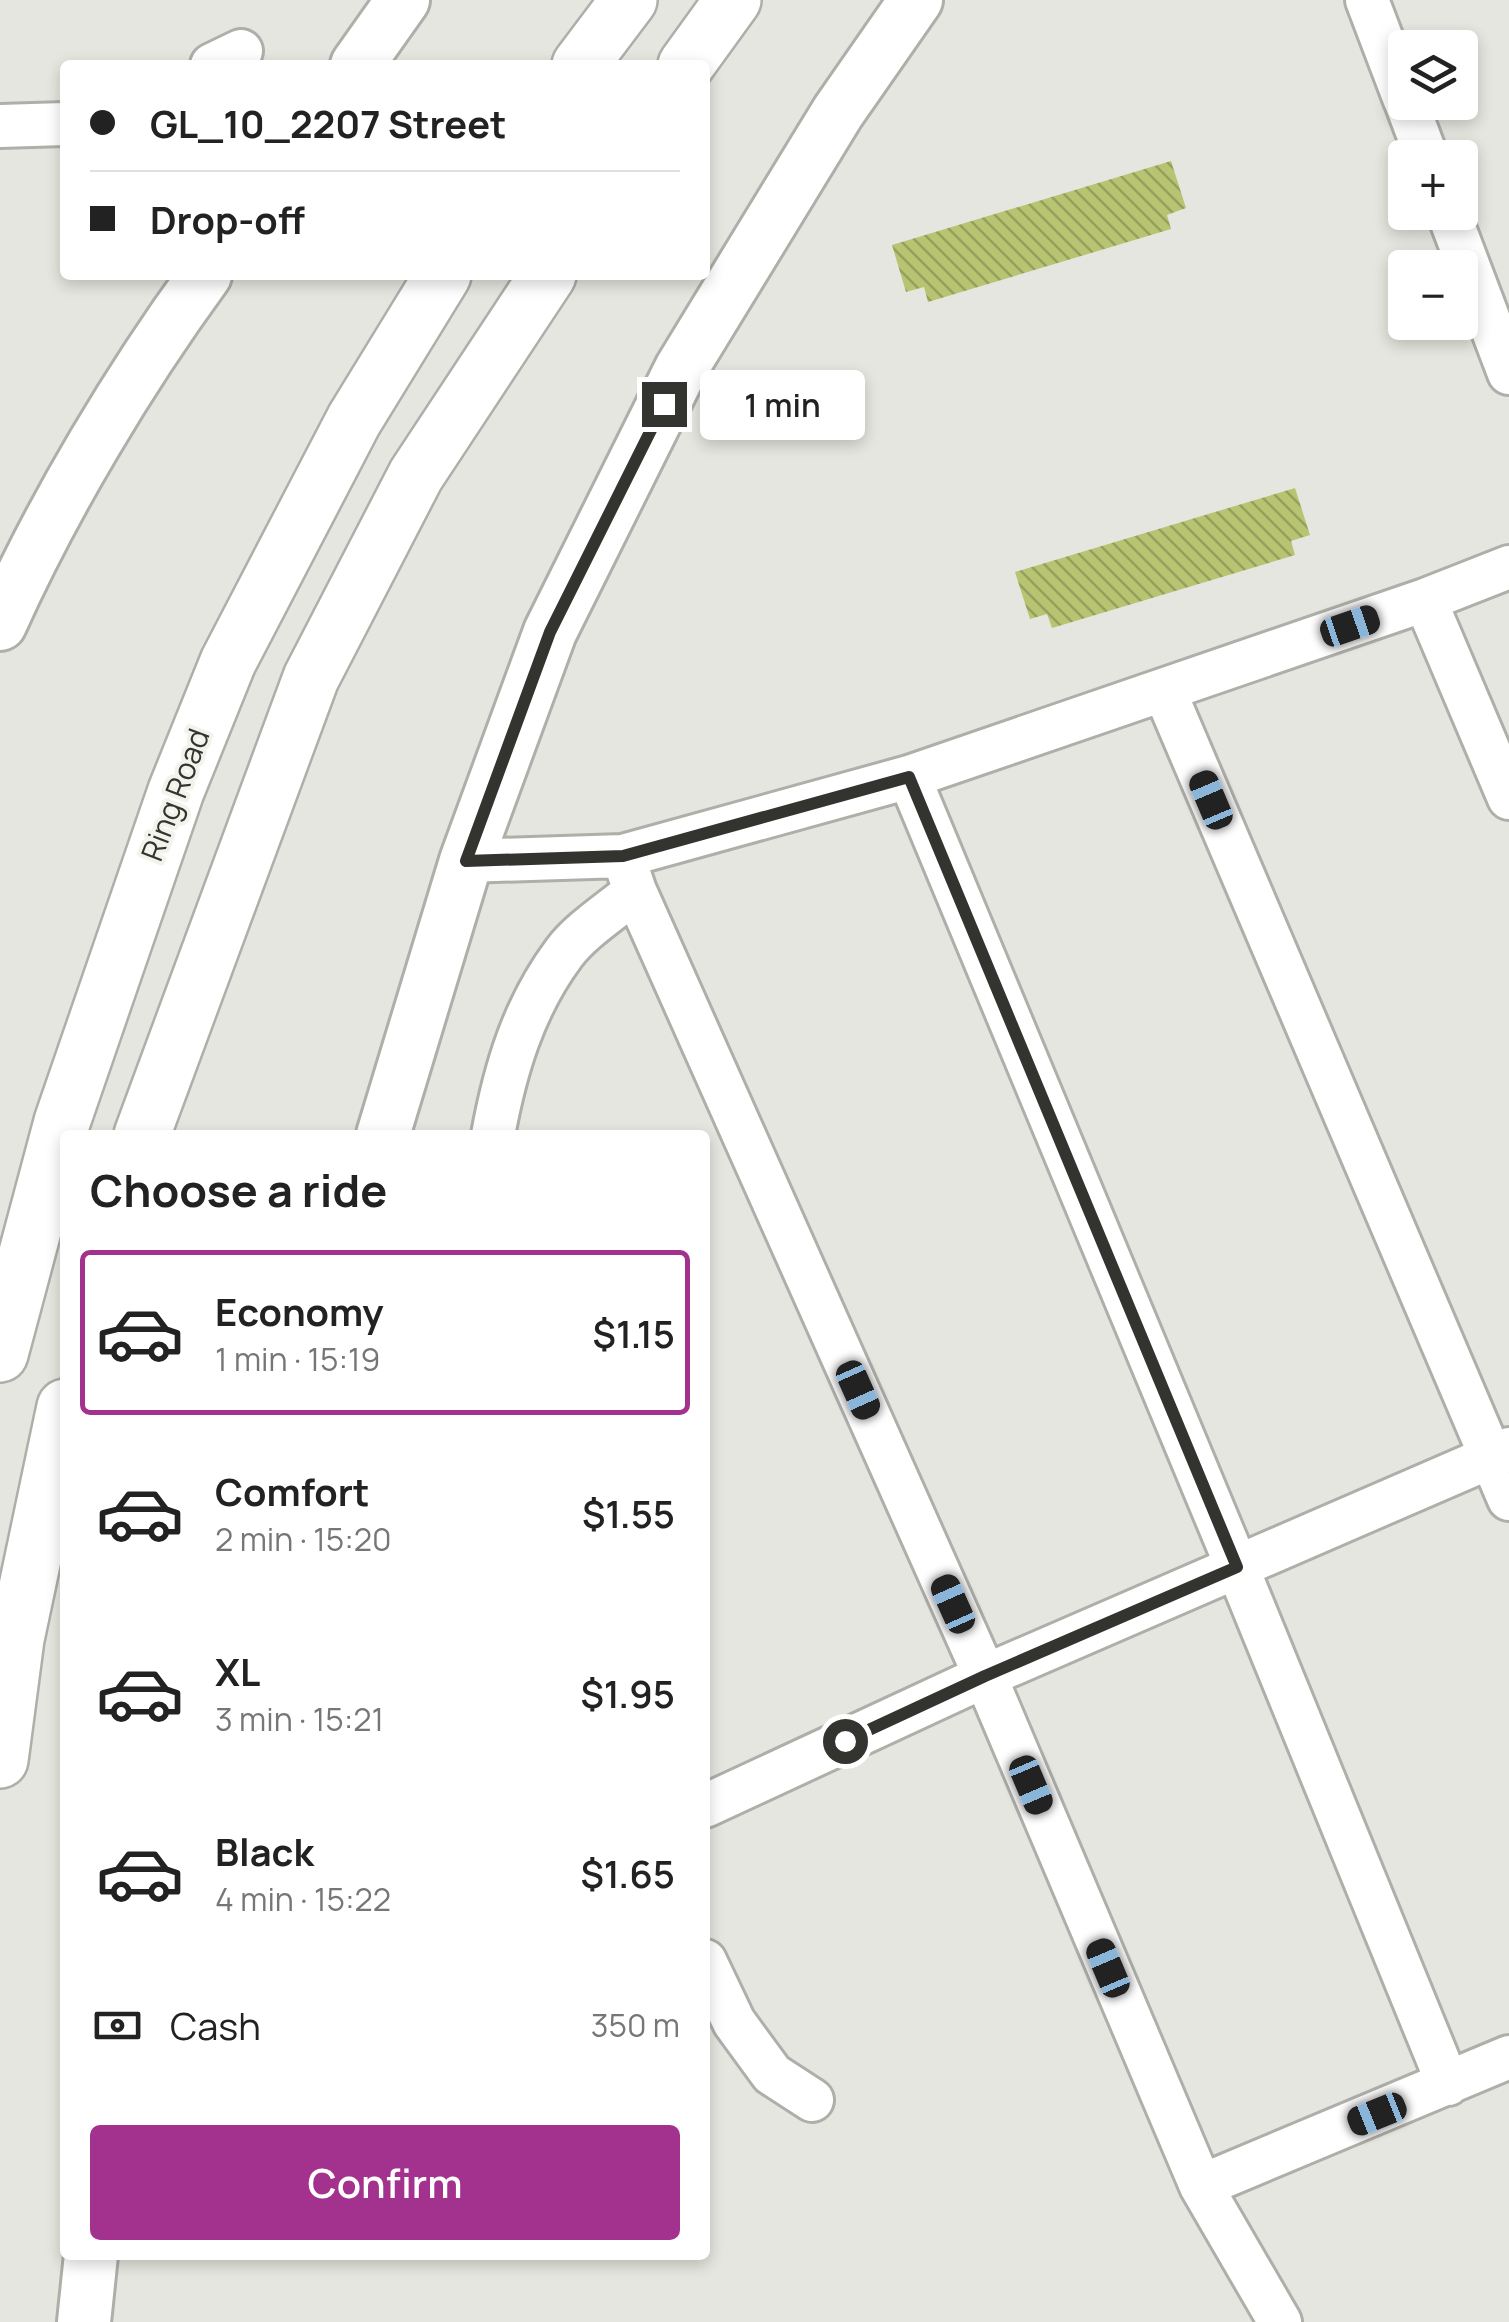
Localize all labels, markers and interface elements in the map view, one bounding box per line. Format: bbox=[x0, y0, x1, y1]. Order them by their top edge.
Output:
map controls bbox=[1388, 30, 1478, 340]
button: layers bbox=[1388, 30, 1478, 120]
text: GL_10_2207 Street bbox=[150, 97, 506, 149]
button: + bbox=[1388, 140, 1478, 230]
text: Drop-off bbox=[150, 193, 305, 245]
button: − bbox=[1388, 250, 1478, 340]
callout: 1 min bbox=[699, 369, 864, 439]
route end bbox=[642, 382, 687, 427]
text: 1 min bbox=[744, 383, 821, 427]
car bbox=[1317, 602, 1383, 650]
street label: Ring Road bbox=[131, 722, 219, 867]
car bbox=[1185, 767, 1237, 833]
text: Choose a ride bbox=[90, 1159, 387, 1221]
text: Economy bbox=[215, 1285, 384, 1337]
icon: car bbox=[95, 1288, 185, 1378]
text: $1.15 bbox=[593, 1307, 675, 1359]
text: 1 min · 15:19 bbox=[215, 1337, 380, 1381]
car bbox=[832, 1356, 884, 1424]
text: Comfort bbox=[215, 1465, 369, 1517]
icon: car bbox=[95, 1468, 185, 1558]
text: $1.55 bbox=[582, 1487, 675, 1539]
text: 2 min · 15:20 bbox=[215, 1517, 392, 1561]
car bbox=[927, 1570, 979, 1638]
text: XL bbox=[215, 1645, 260, 1697]
icon: car bbox=[95, 1648, 185, 1738]
text: $1.95 bbox=[580, 1667, 675, 1719]
text: 3 min · 15:21 bbox=[215, 1697, 384, 1741]
route start bbox=[823, 1719, 868, 1764]
car bbox=[1005, 1752, 1057, 1818]
text: Black bbox=[215, 1825, 314, 1877]
icon: car bbox=[95, 1828, 185, 1918]
text: $1.65 bbox=[580, 1847, 675, 1899]
text: 4 min · 15:22 bbox=[215, 1877, 391, 1921]
car bbox=[1082, 1935, 1134, 2001]
icon: cash bbox=[90, 1998, 145, 2053]
text: Cash bbox=[170, 1999, 261, 2051]
text: 350 m bbox=[591, 2003, 680, 2047]
car bbox=[1344, 2089, 1410, 2139]
button: Confirm bbox=[90, 2125, 680, 2240]

